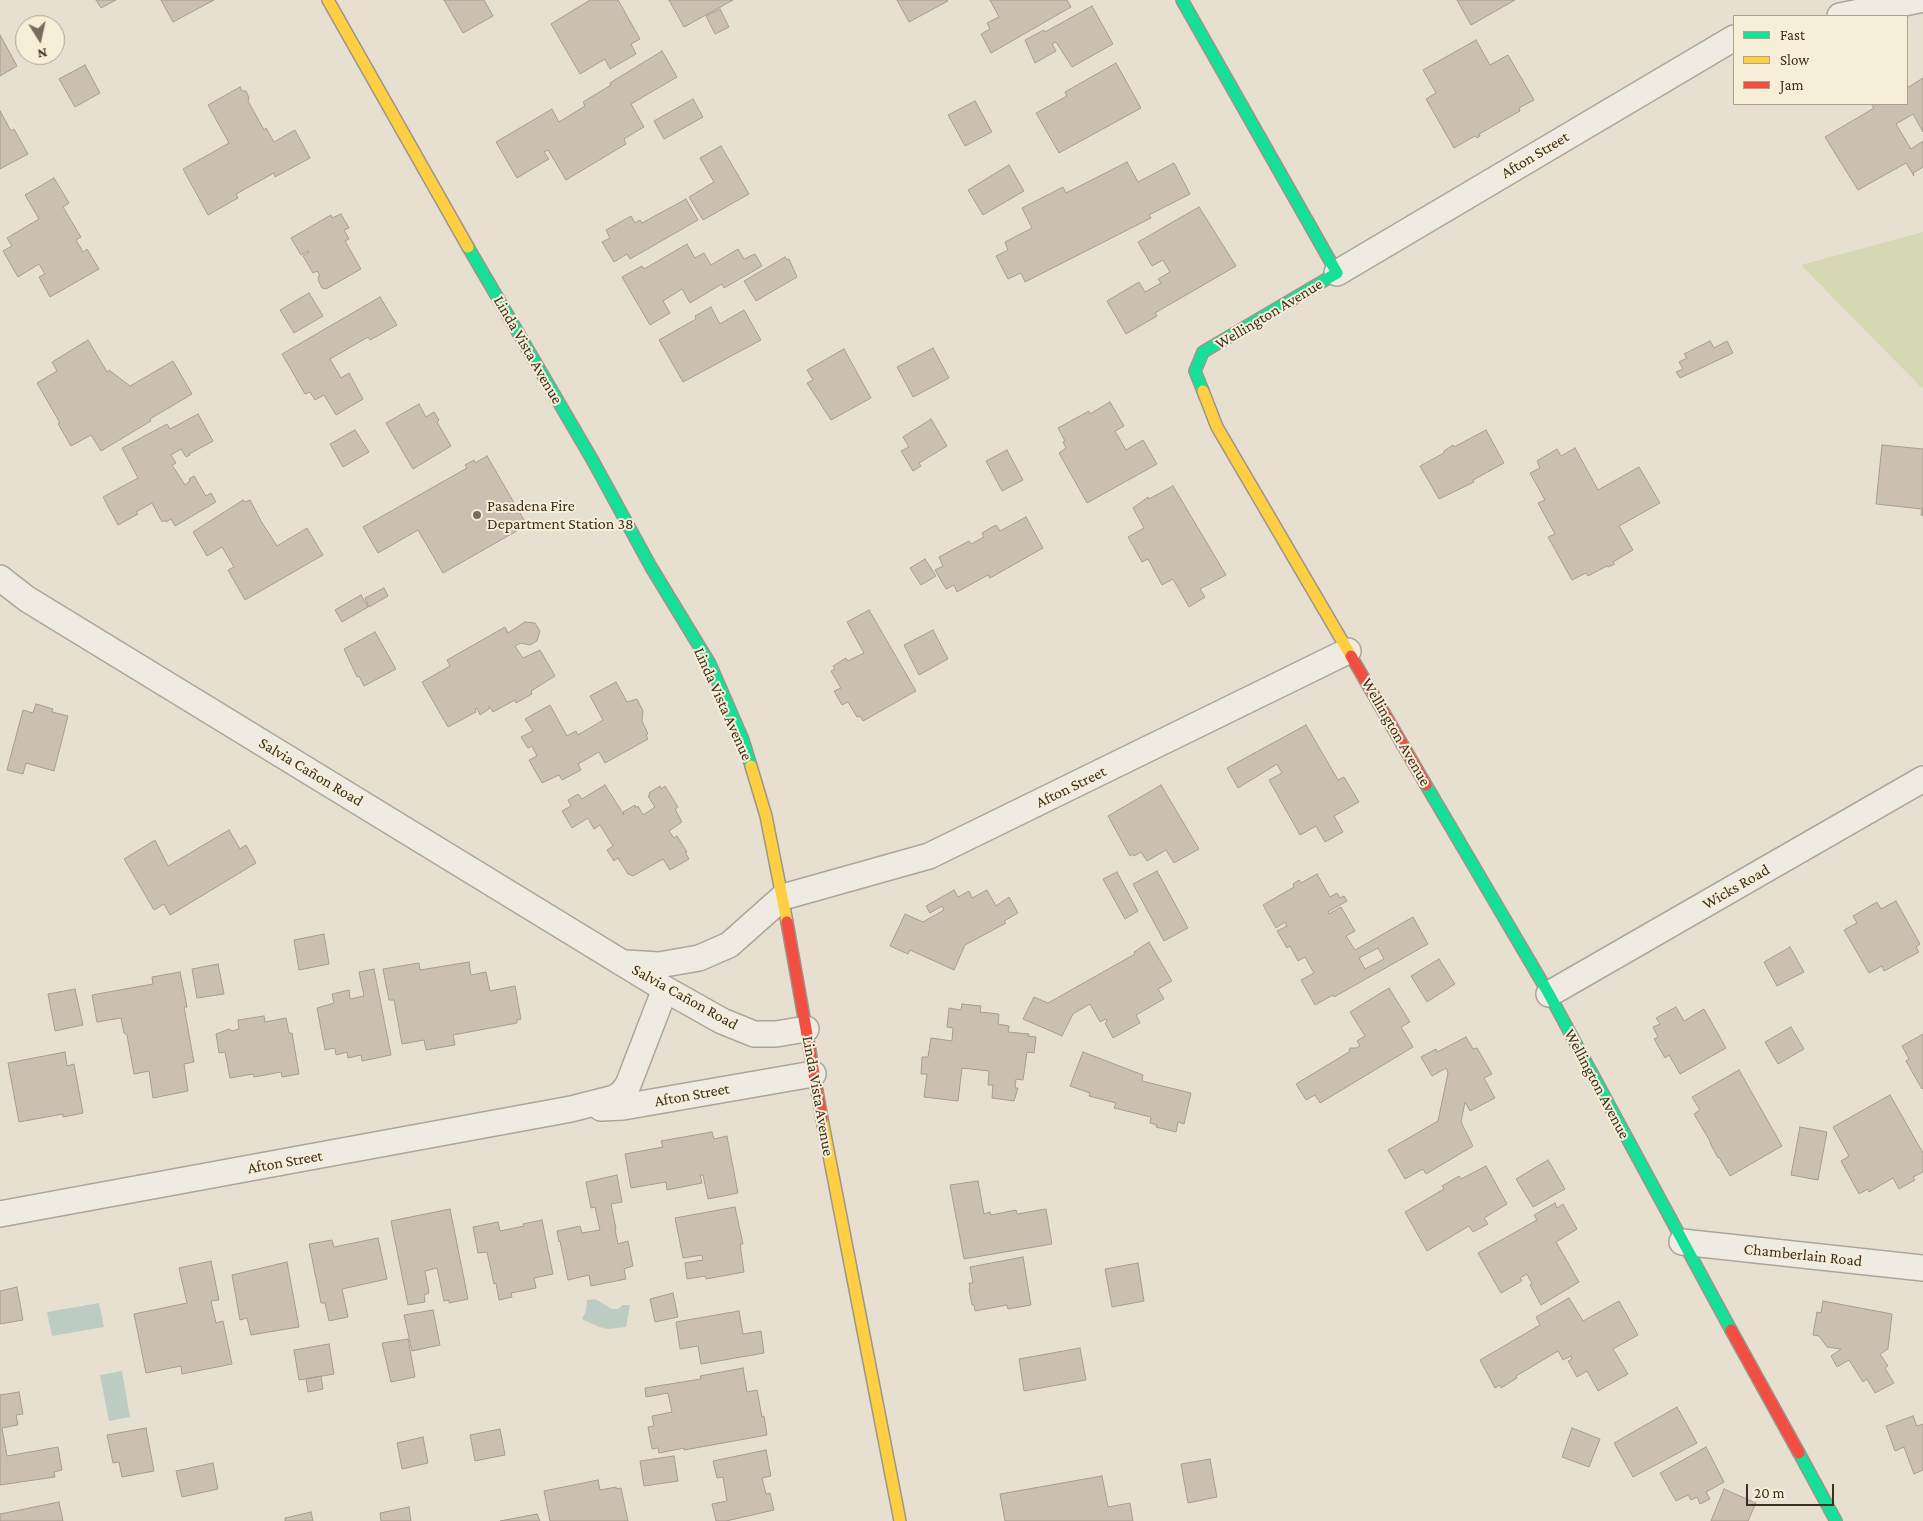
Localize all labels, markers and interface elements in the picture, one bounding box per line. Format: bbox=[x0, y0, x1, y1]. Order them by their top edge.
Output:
north arrow bbox=[15, 15, 65, 65]
legend bbox=[1733, 15, 1908, 105]
text: Fast bbox=[1780, 27, 1805, 43]
text: N bbox=[36, 45, 49, 62]
text: Slow bbox=[1780, 52, 1809, 68]
text: Jam bbox=[1780, 77, 1803, 93]
street label: Afton Street bbox=[1497, 127, 1573, 183]
street label: Wellington Avenue bbox=[1212, 274, 1326, 354]
street label: Linda Vista Avenue bbox=[489, 293, 567, 407]
place label: Pasadena Fire Department Station 38 bbox=[487, 496, 634, 534]
marker: Pasadena Fire Department Station 38 bbox=[471, 509, 483, 521]
street label: Linda Vista Avenue bbox=[689, 645, 757, 763]
street label: Wellington Avenue bbox=[1357, 674, 1435, 790]
street label: Salvia Cañon Road bbox=[255, 733, 367, 811]
street label: Afton Street bbox=[1033, 762, 1109, 812]
street label: Wicks Road bbox=[1699, 860, 1773, 914]
street label: Salvia Cañon Road bbox=[629, 960, 741, 1034]
street label: Wellington Avenue bbox=[1560, 1026, 1634, 1142]
street label: Linda Vista Avenue bbox=[798, 1034, 838, 1158]
street label: Afton Street bbox=[653, 1079, 731, 1111]
street label: Afton Street bbox=[246, 1146, 324, 1178]
street label: Chamberlain Road bbox=[1743, 1239, 1863, 1271]
scale bar bbox=[1748, 1474, 1836, 1506]
text: 20 m bbox=[1754, 1485, 1785, 1501]

